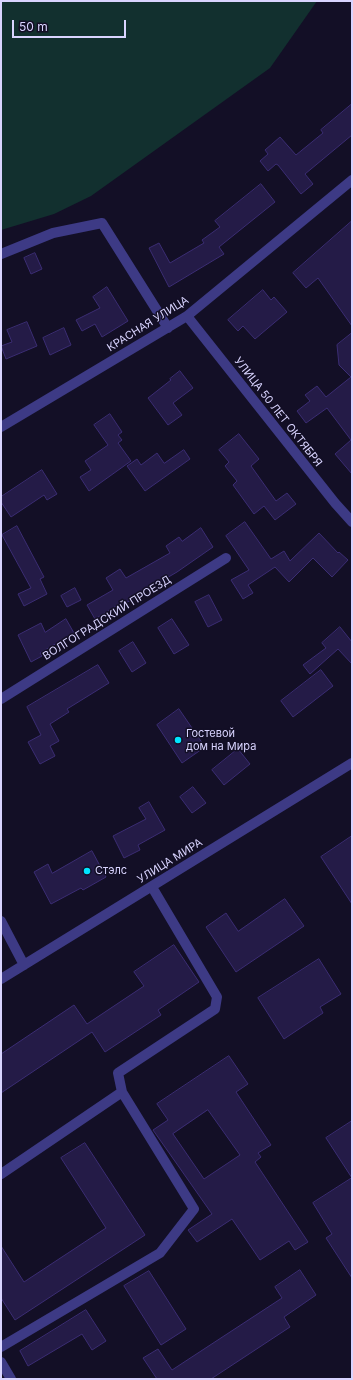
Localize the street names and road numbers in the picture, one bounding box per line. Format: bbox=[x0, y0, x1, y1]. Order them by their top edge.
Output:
street label: КРАСНАЯ УЛИЦА bbox=[105, 294, 191, 354]
street label: УЛИЦА 50 ЛЕТ ОКТЯБРЯ bbox=[231, 355, 325, 469]
street label: ВОЛГОГРАДСКИЙ ПРОЕЗД bbox=[40, 573, 174, 663]
street label: УЛИЦА МИРА bbox=[135, 836, 205, 886]

